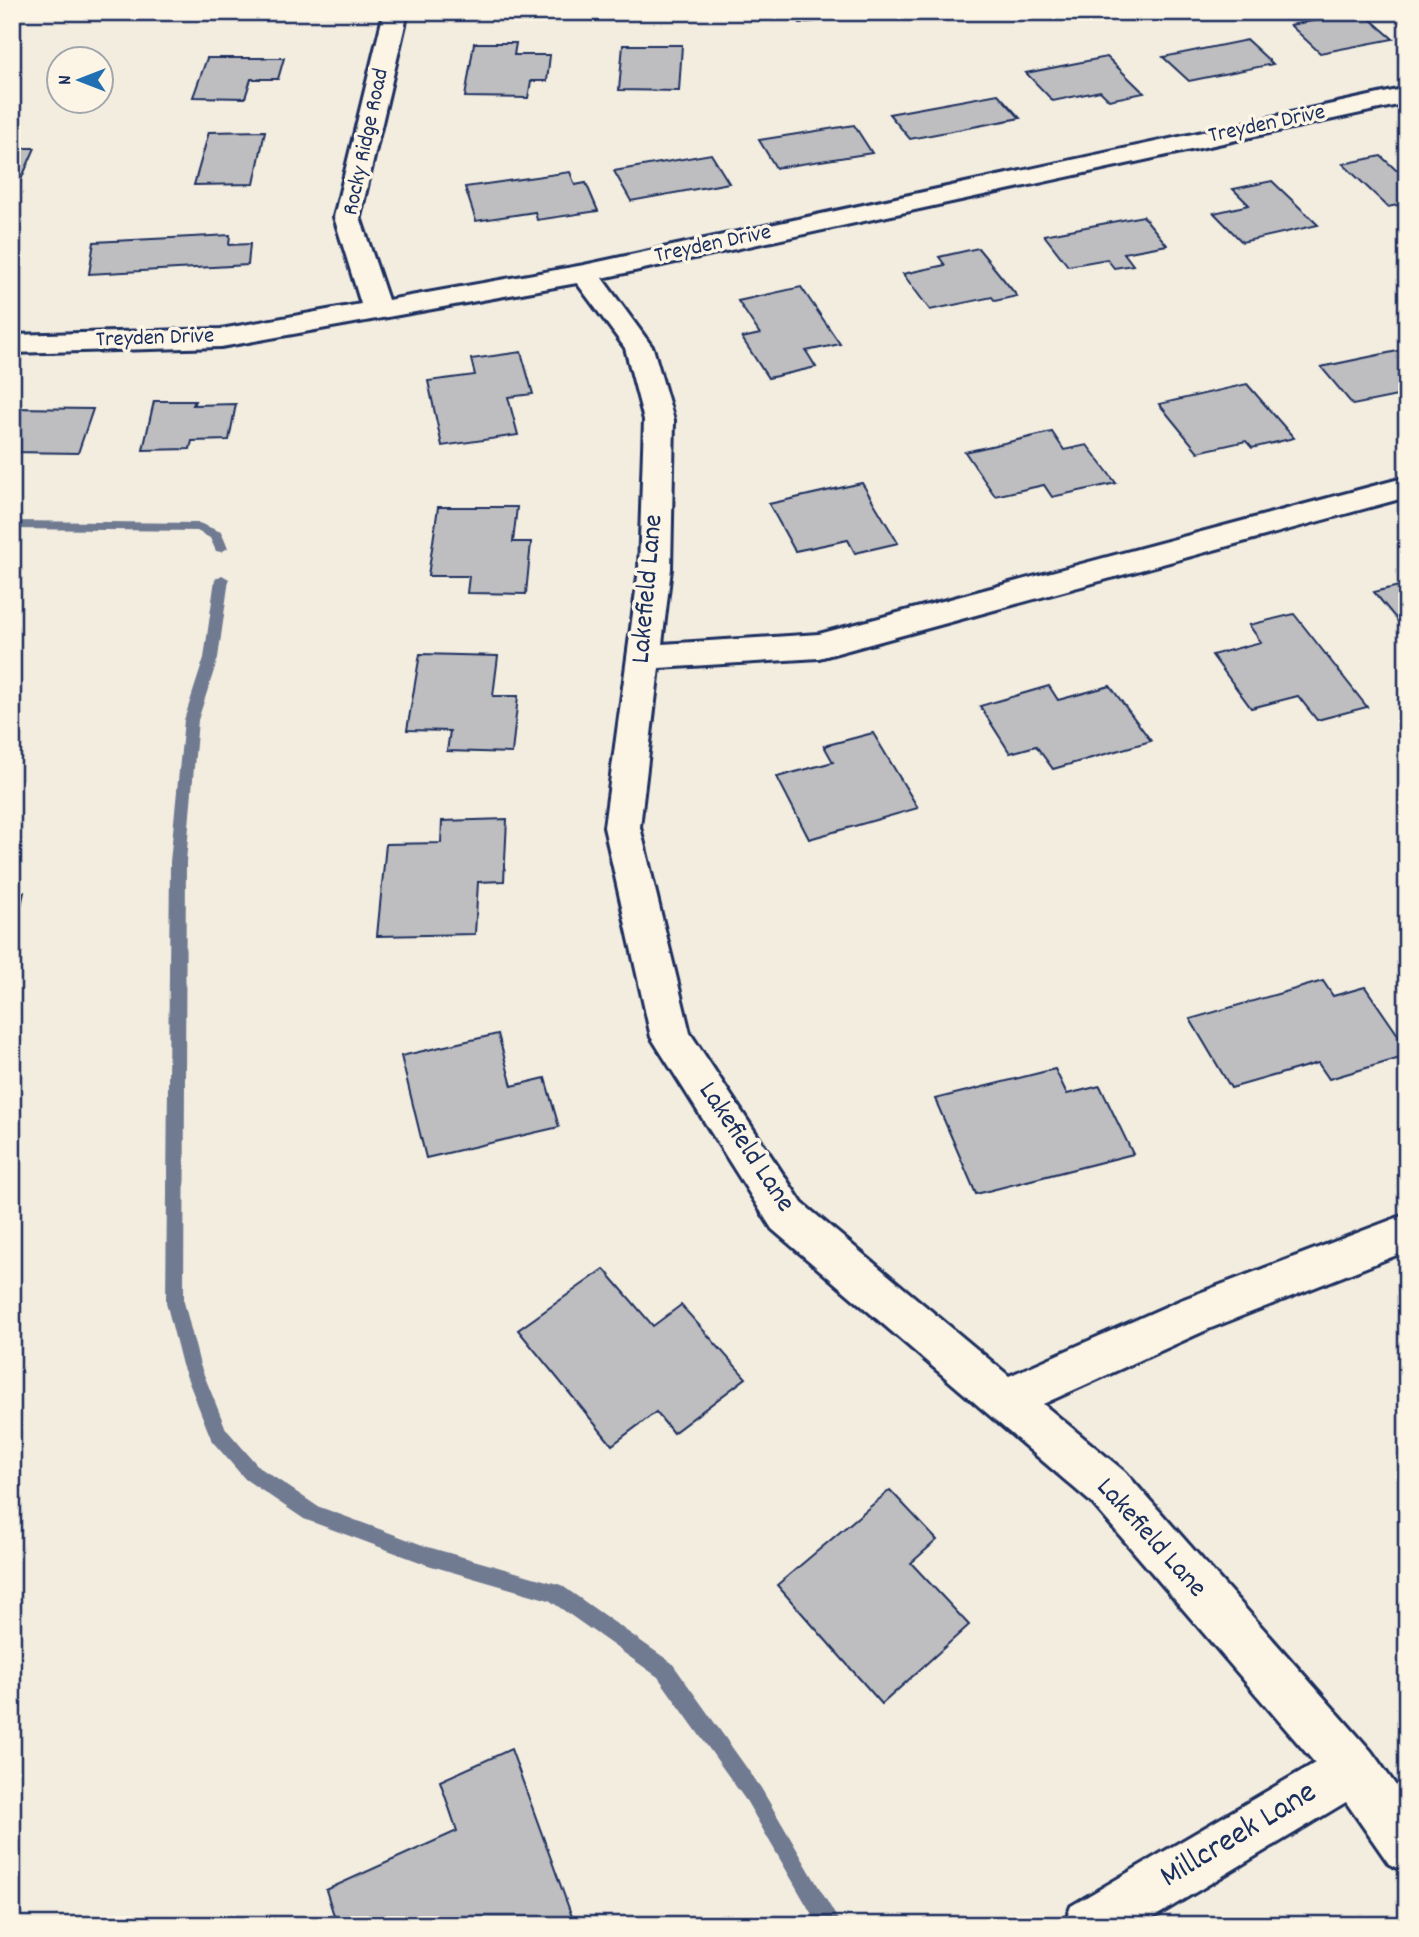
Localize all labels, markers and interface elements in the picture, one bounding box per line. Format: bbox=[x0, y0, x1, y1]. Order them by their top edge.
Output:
north arrow bbox=[46, 46, 116, 116]
street label: Rocky Ridge Road bbox=[335, 66, 399, 218]
text: N bbox=[53, 75, 80, 85]
street label: Treyden Drive bbox=[1206, 97, 1328, 153]
street label: Treyden Drive bbox=[652, 217, 774, 273]
street label: Treyden Drive bbox=[95, 320, 215, 358]
street label: Lakefield Lane bbox=[623, 513, 675, 665]
street label: Lakefield Lane bbox=[687, 1075, 803, 1221]
street label: Lakefield Lane bbox=[1085, 1470, 1215, 1608]
street label: Millcreek Lane bbox=[1152, 1771, 1326, 1901]

